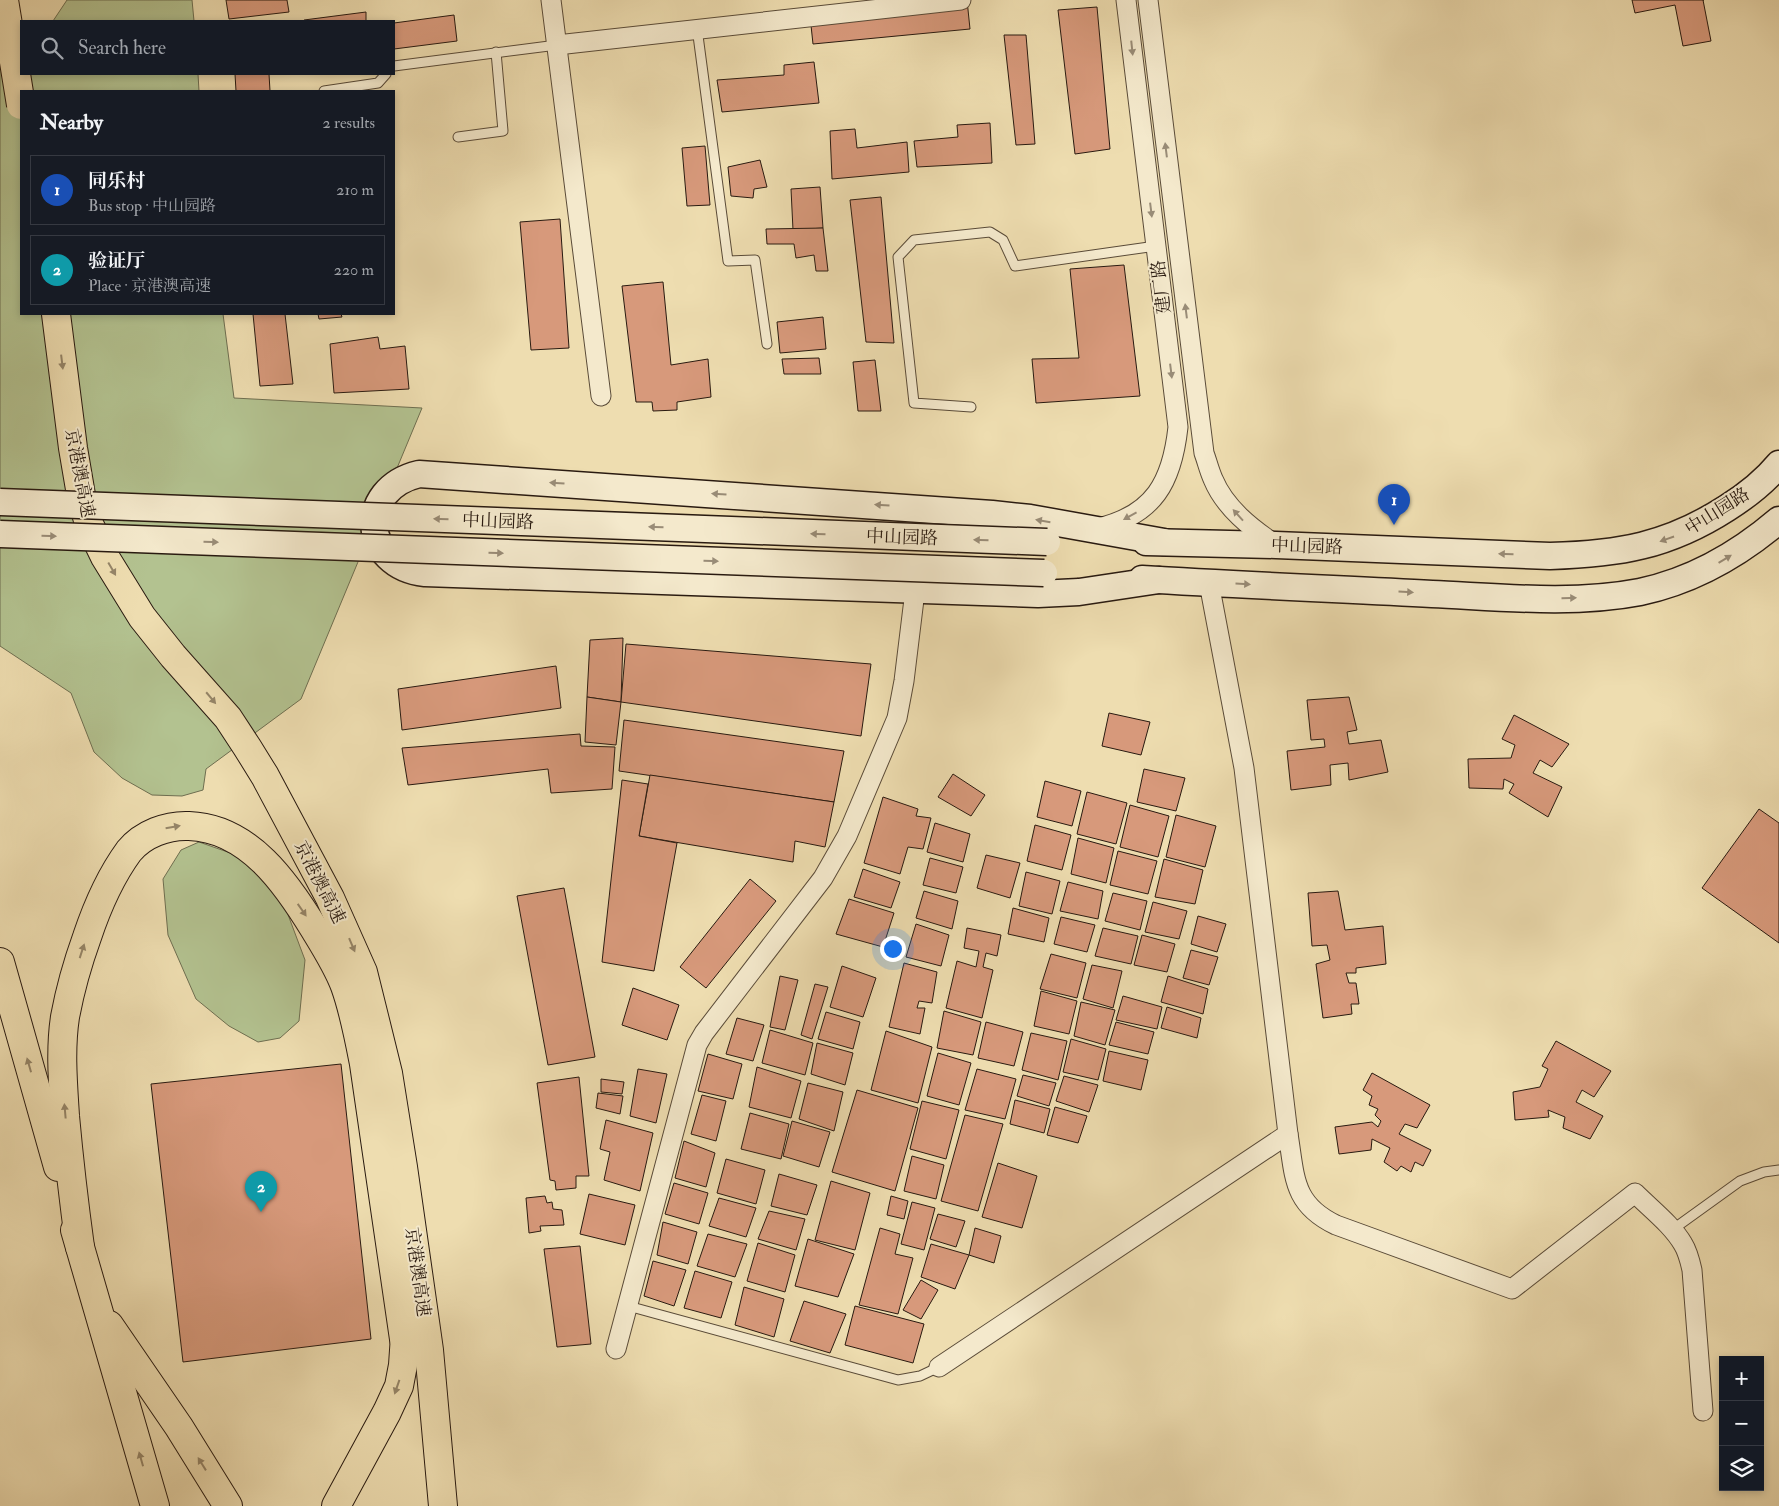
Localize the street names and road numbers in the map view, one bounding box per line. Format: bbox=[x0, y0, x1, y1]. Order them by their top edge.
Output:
street label: 建厂路 bbox=[1147, 259, 1176, 315]
street label: 京港澳高速 bbox=[60, 427, 99, 519]
street label: 中山园路 bbox=[1681, 483, 1754, 540]
street label: 中山园路 bbox=[462, 509, 534, 534]
street label: 中山园路 bbox=[866, 525, 938, 550]
street label: 中山园路 bbox=[1271, 534, 1343, 559]
street label: 京港澳高速 bbox=[289, 837, 350, 928]
street label: 京港澳高速 bbox=[400, 1226, 435, 1318]

